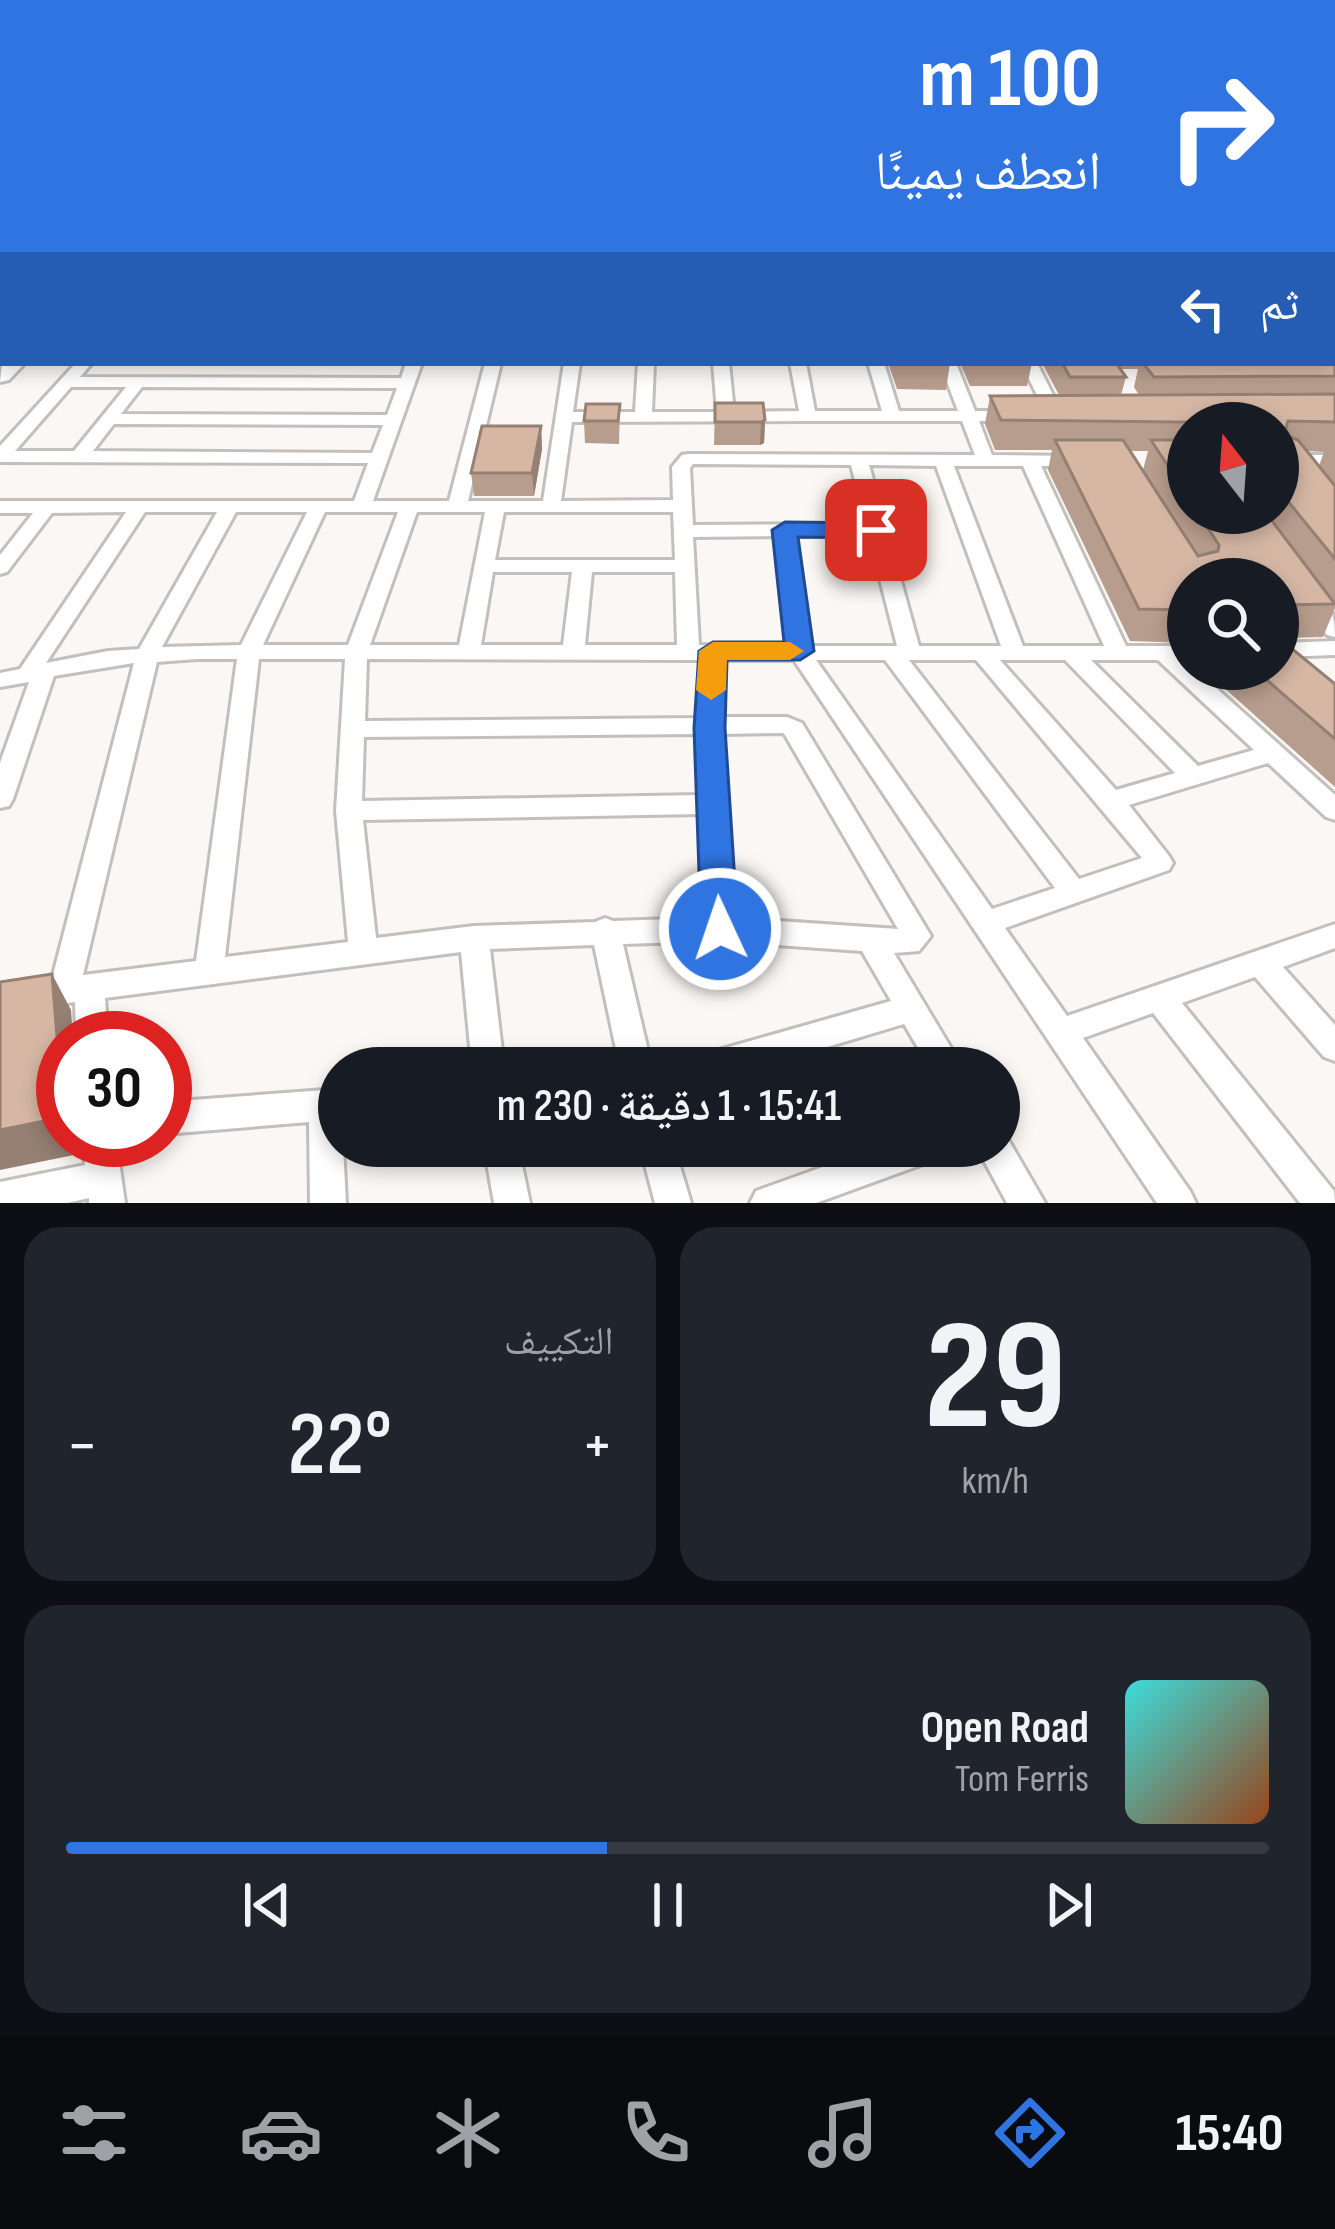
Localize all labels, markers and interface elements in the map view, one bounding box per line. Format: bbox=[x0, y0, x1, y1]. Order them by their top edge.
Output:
text: 100 m bbox=[919, 29, 1101, 130]
icon: right bbox=[1143, 48, 1299, 204]
text: انعطف يمينًا bbox=[875, 140, 1101, 205]
icon: left bbox=[1170, 276, 1236, 342]
text: ثم bbox=[1260, 278, 1299, 333]
north arrow bbox=[1167, 402, 1299, 534]
map controls bbox=[1167, 402, 1299, 690]
pin bbox=[825, 479, 927, 581]
icon: arrive bbox=[843, 497, 909, 563]
button: search bbox=[1167, 558, 1299, 690]
position arrow bbox=[657, 866, 783, 992]
speed limit sign: 30 bbox=[36, 1011, 192, 1167]
text: 15:41 · 1 دقيقة · 230 m bbox=[497, 1079, 841, 1134]
text: 29 bbox=[924, 1286, 1066, 1473]
text: التكييف bbox=[504, 1319, 614, 1366]
text: 22° bbox=[287, 1392, 392, 1500]
text: − bbox=[66, 1407, 98, 1486]
text: + bbox=[581, 1407, 614, 1486]
text: km/h bbox=[962, 1458, 1029, 1505]
text: Open Road bbox=[921, 1701, 1089, 1756]
text: Tom Ferris bbox=[955, 1756, 1089, 1803]
icon: previous bbox=[234, 1872, 300, 1938]
icon: pause bbox=[635, 1872, 701, 1938]
icon: next bbox=[1036, 1872, 1102, 1938]
icon: filters bbox=[52, 2091, 136, 2175]
icon: car bbox=[239, 2091, 323, 2175]
icon: climate bbox=[426, 2091, 510, 2175]
icon: phone bbox=[614, 2091, 698, 2175]
icon: music bbox=[801, 2091, 885, 2175]
icon: directions bbox=[988, 2091, 1072, 2175]
text: 15:40 bbox=[1176, 2101, 1283, 2166]

